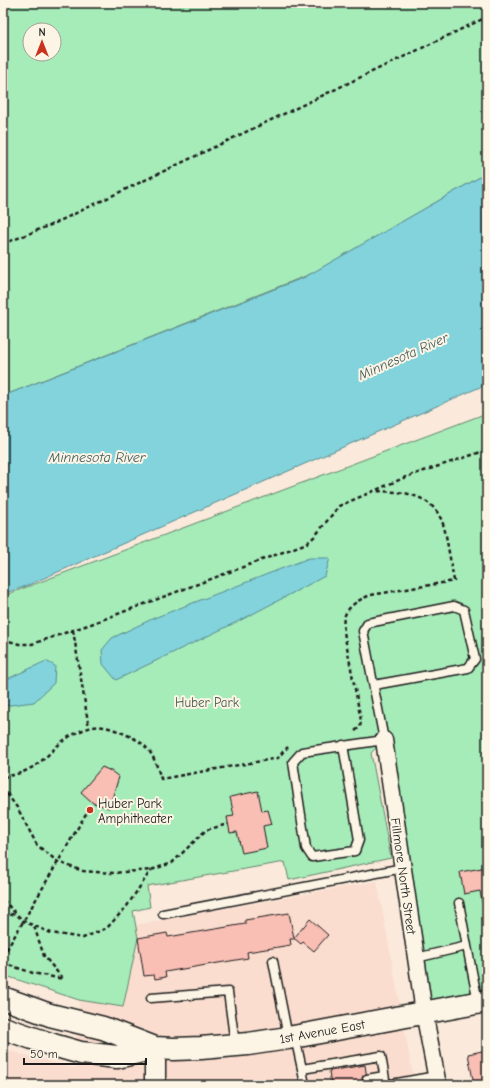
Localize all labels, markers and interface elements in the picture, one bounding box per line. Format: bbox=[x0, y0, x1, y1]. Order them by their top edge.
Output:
north arrow bbox=[22, 22, 62, 62]
text: N bbox=[38, 26, 46, 39]
water label: Minnesota River bbox=[355, 328, 452, 384]
water label: Minnesota River bbox=[48, 449, 147, 466]
park label: Huber Park bbox=[175, 695, 240, 710]
place label: Huber Park Amphitheater bbox=[98, 796, 173, 826]
marker: Huber Park Amphitheater bbox=[85, 805, 95, 815]
street label: Fillmore North Street bbox=[388, 817, 419, 937]
street label: 1st Avenue East bbox=[278, 1016, 367, 1046]
scale bar bbox=[24, 1040, 146, 1066]
text: 50 m bbox=[30, 1047, 58, 1061]

